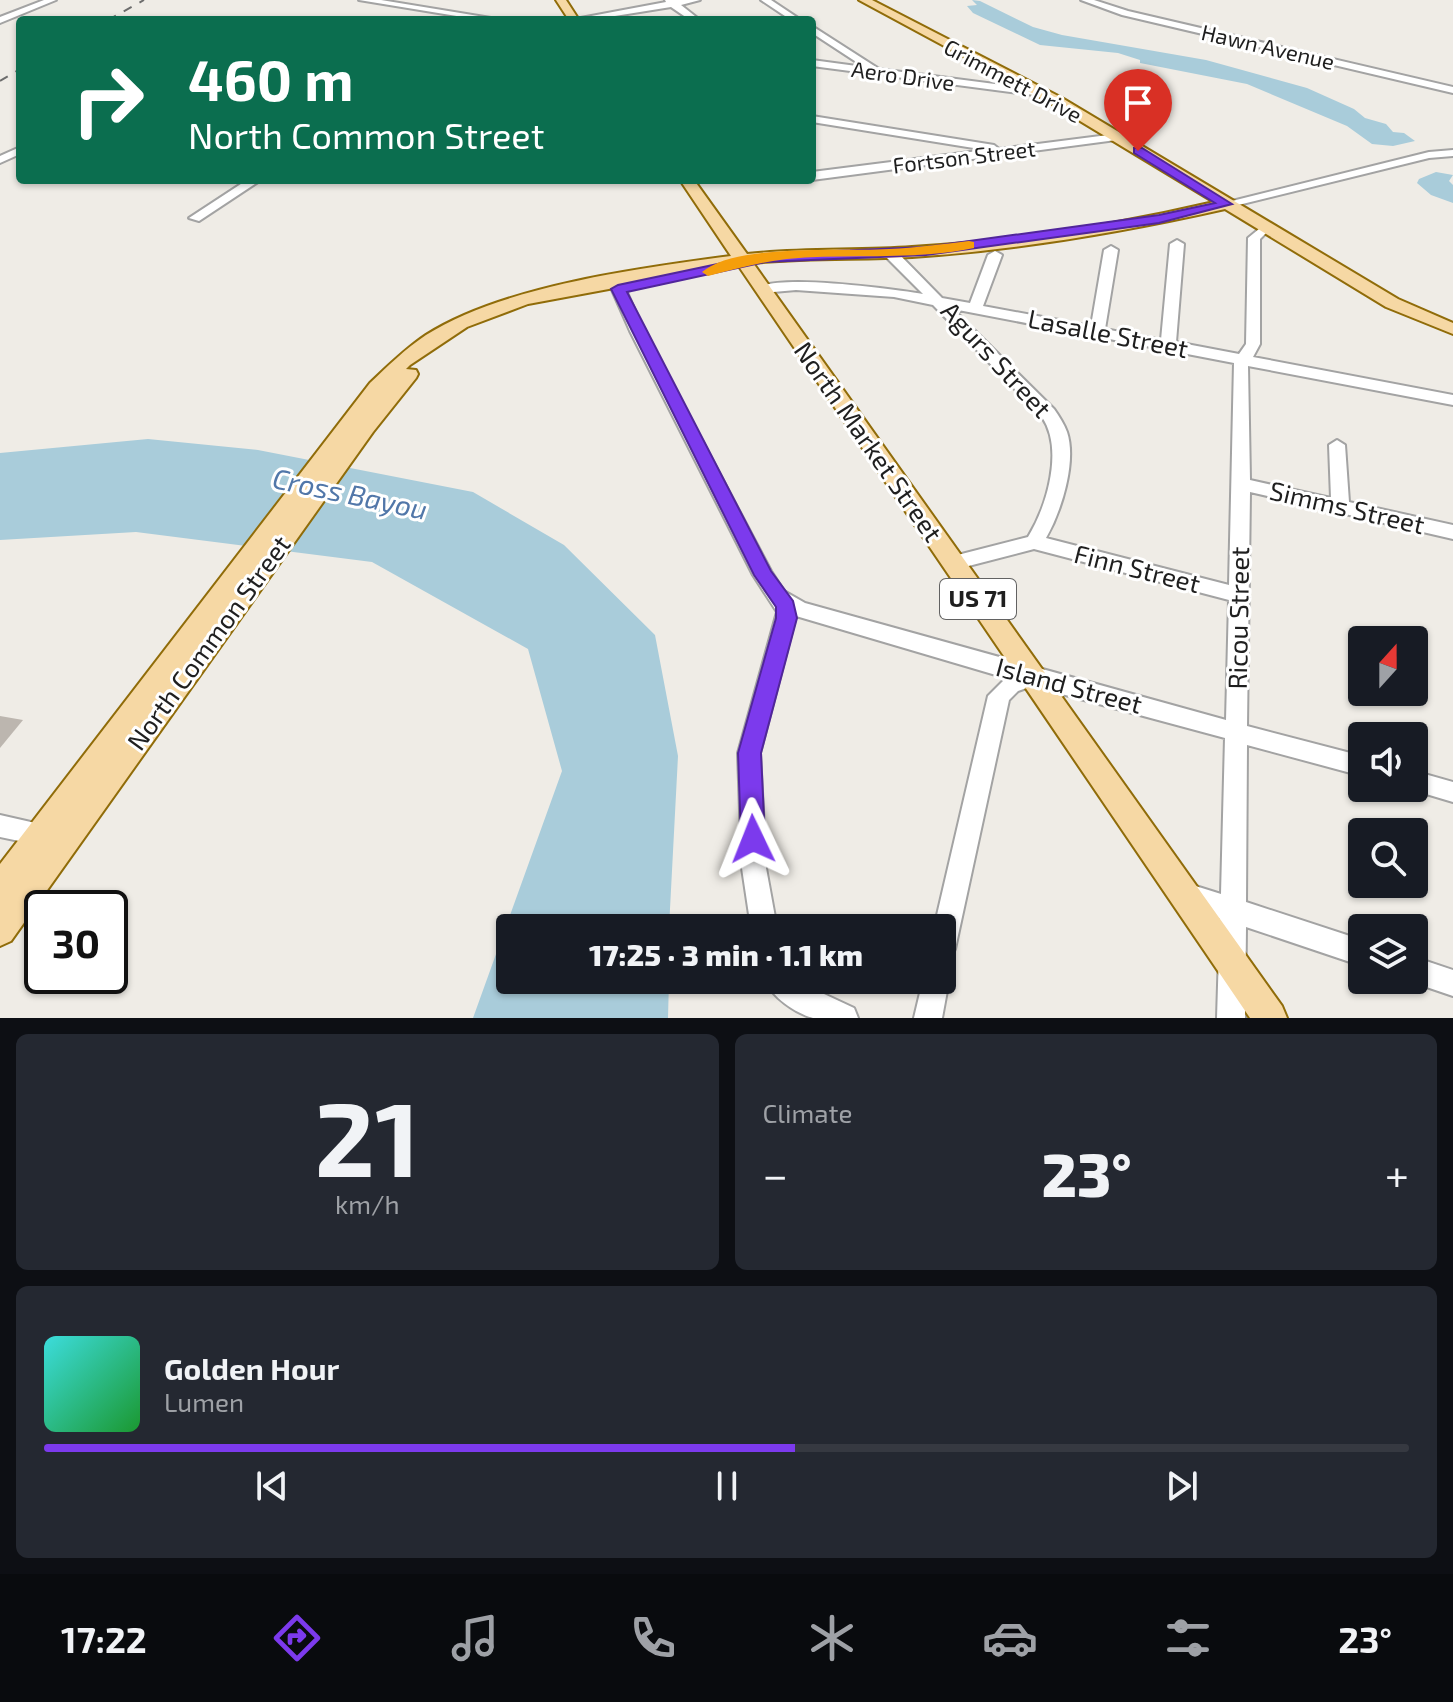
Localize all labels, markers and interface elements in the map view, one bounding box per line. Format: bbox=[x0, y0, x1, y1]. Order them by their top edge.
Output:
street label: Hawn Avenue bbox=[1199, 18, 1337, 74]
street label: Grimmett Drive bbox=[940, 33, 1087, 127]
text: 460 m bbox=[188, 45, 353, 112]
icon: right bbox=[56, 48, 160, 152]
street label: Aero Drive bbox=[850, 55, 956, 95]
pin bbox=[1104, 69, 1172, 151]
icon: arrive bbox=[1116, 81, 1160, 125]
text: North Common Street bbox=[188, 113, 544, 156]
street label: Fortson Street bbox=[891, 134, 1037, 178]
street label: Agurs Street bbox=[936, 295, 1059, 423]
street label: Lasalle Street bbox=[1026, 302, 1191, 363]
street label: North Market Street bbox=[789, 335, 950, 547]
water label: Cross Bayou bbox=[270, 460, 431, 526]
street label: Simms Street bbox=[1267, 474, 1428, 539]
street label: North Common Street bbox=[120, 529, 296, 755]
street label: Finn Street bbox=[1071, 537, 1204, 598]
street label: Ricou Street bbox=[1221, 546, 1254, 690]
road number: US 71 bbox=[940, 579, 1016, 619]
north arrow bbox=[1348, 626, 1428, 706]
map controls bbox=[1348, 626, 1428, 994]
street label: Island Street bbox=[993, 650, 1146, 719]
button: sound bbox=[1348, 722, 1428, 802]
position arrow bbox=[711, 797, 795, 881]
button: search bbox=[1348, 818, 1428, 898]
speed limit sign: 30 bbox=[24, 890, 128, 994]
button: layers bbox=[1348, 914, 1428, 994]
text: 17:25 · 3 min · 1.1 km bbox=[589, 936, 863, 972]
text: 21 bbox=[315, 1073, 420, 1198]
text: Climate bbox=[763, 1097, 852, 1128]
text: 23° bbox=[1042, 1137, 1131, 1209]
text: − bbox=[763, 1147, 788, 1200]
text: + bbox=[1385, 1147, 1409, 1200]
text: km/h bbox=[335, 1188, 400, 1219]
text: Golden Hour bbox=[164, 1350, 339, 1386]
text: Lumen bbox=[164, 1386, 244, 1417]
icon: previous bbox=[250, 1464, 294, 1508]
icon: pause bbox=[705, 1464, 749, 1508]
icon: next bbox=[1160, 1464, 1204, 1508]
icon: directions bbox=[269, 1610, 325, 1666]
icon: music bbox=[447, 1610, 503, 1666]
icon: phone bbox=[625, 1610, 681, 1666]
icon: climate bbox=[804, 1610, 860, 1666]
icon: car bbox=[982, 1610, 1038, 1666]
icon: filters bbox=[1160, 1610, 1216, 1666]
text: 17:22 bbox=[61, 1617, 147, 1660]
text: 23° bbox=[1338, 1617, 1392, 1660]

